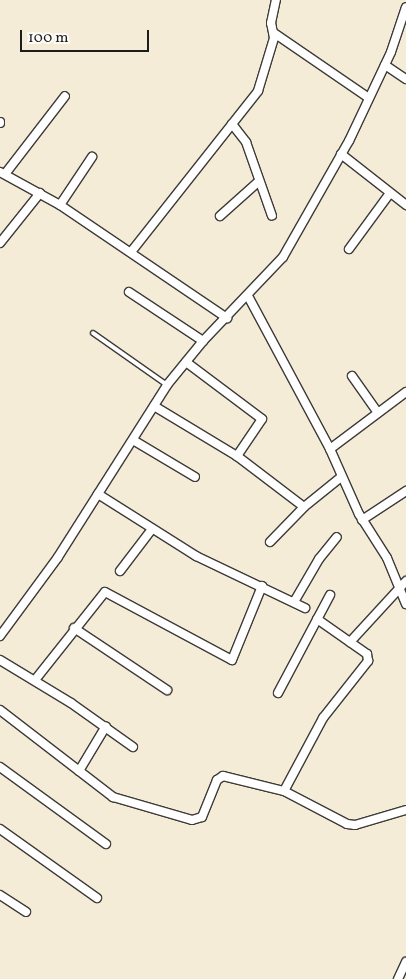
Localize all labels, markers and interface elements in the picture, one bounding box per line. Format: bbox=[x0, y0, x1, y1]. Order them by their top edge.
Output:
scale bar bbox=[22, 20, 151, 52]
text: 100 m bbox=[28, 28, 68, 49]

